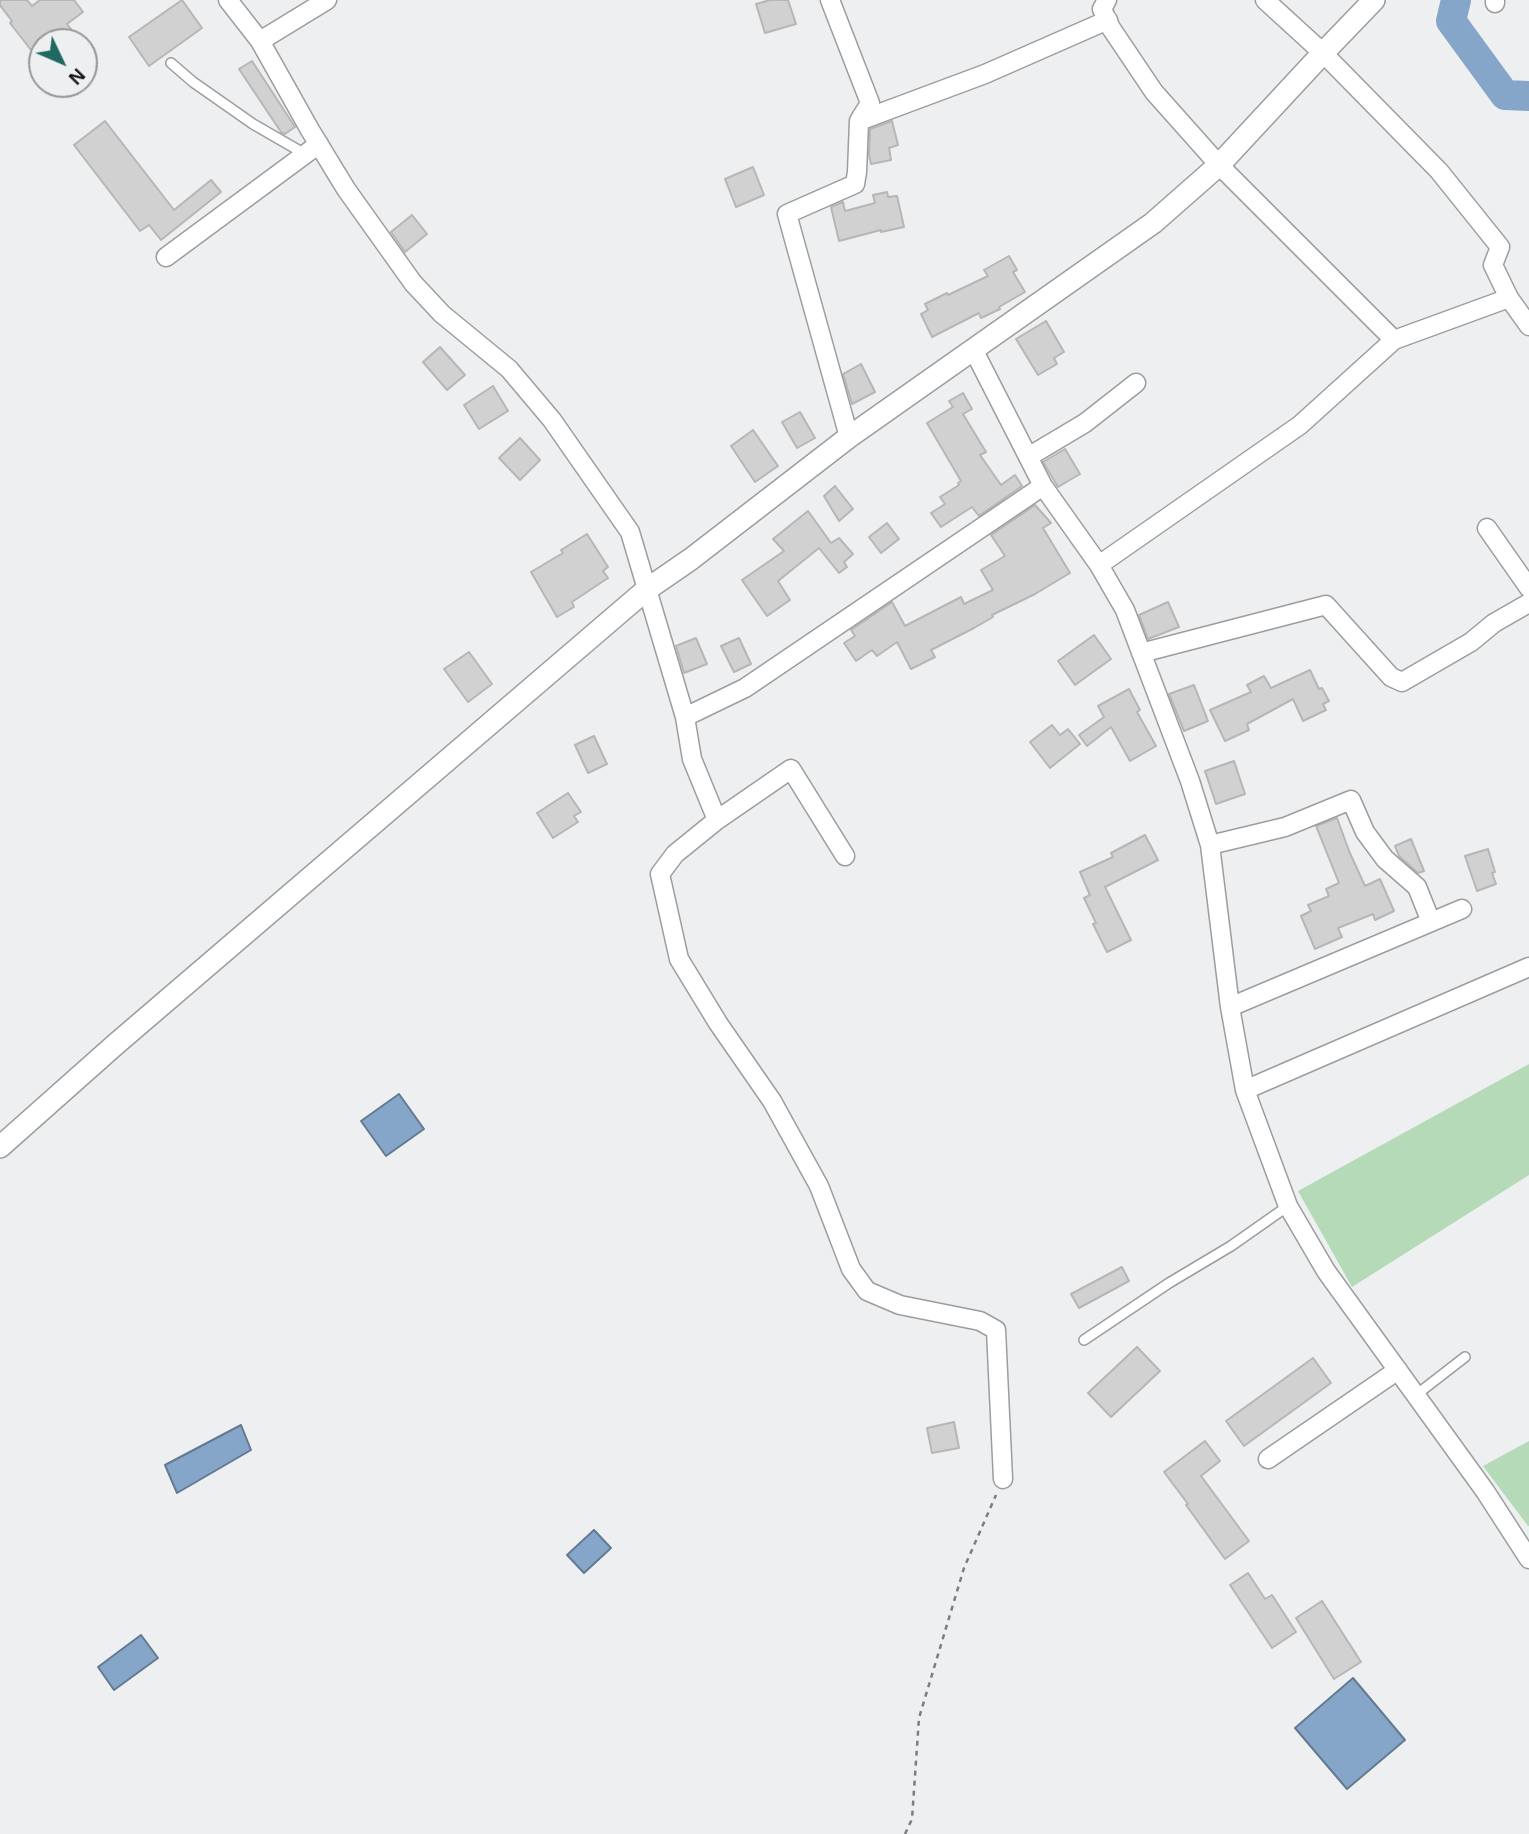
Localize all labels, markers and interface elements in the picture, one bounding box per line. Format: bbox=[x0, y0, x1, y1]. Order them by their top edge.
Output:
north arrow bbox=[28, 28, 98, 98]
text: N bbox=[65, 64, 89, 89]

